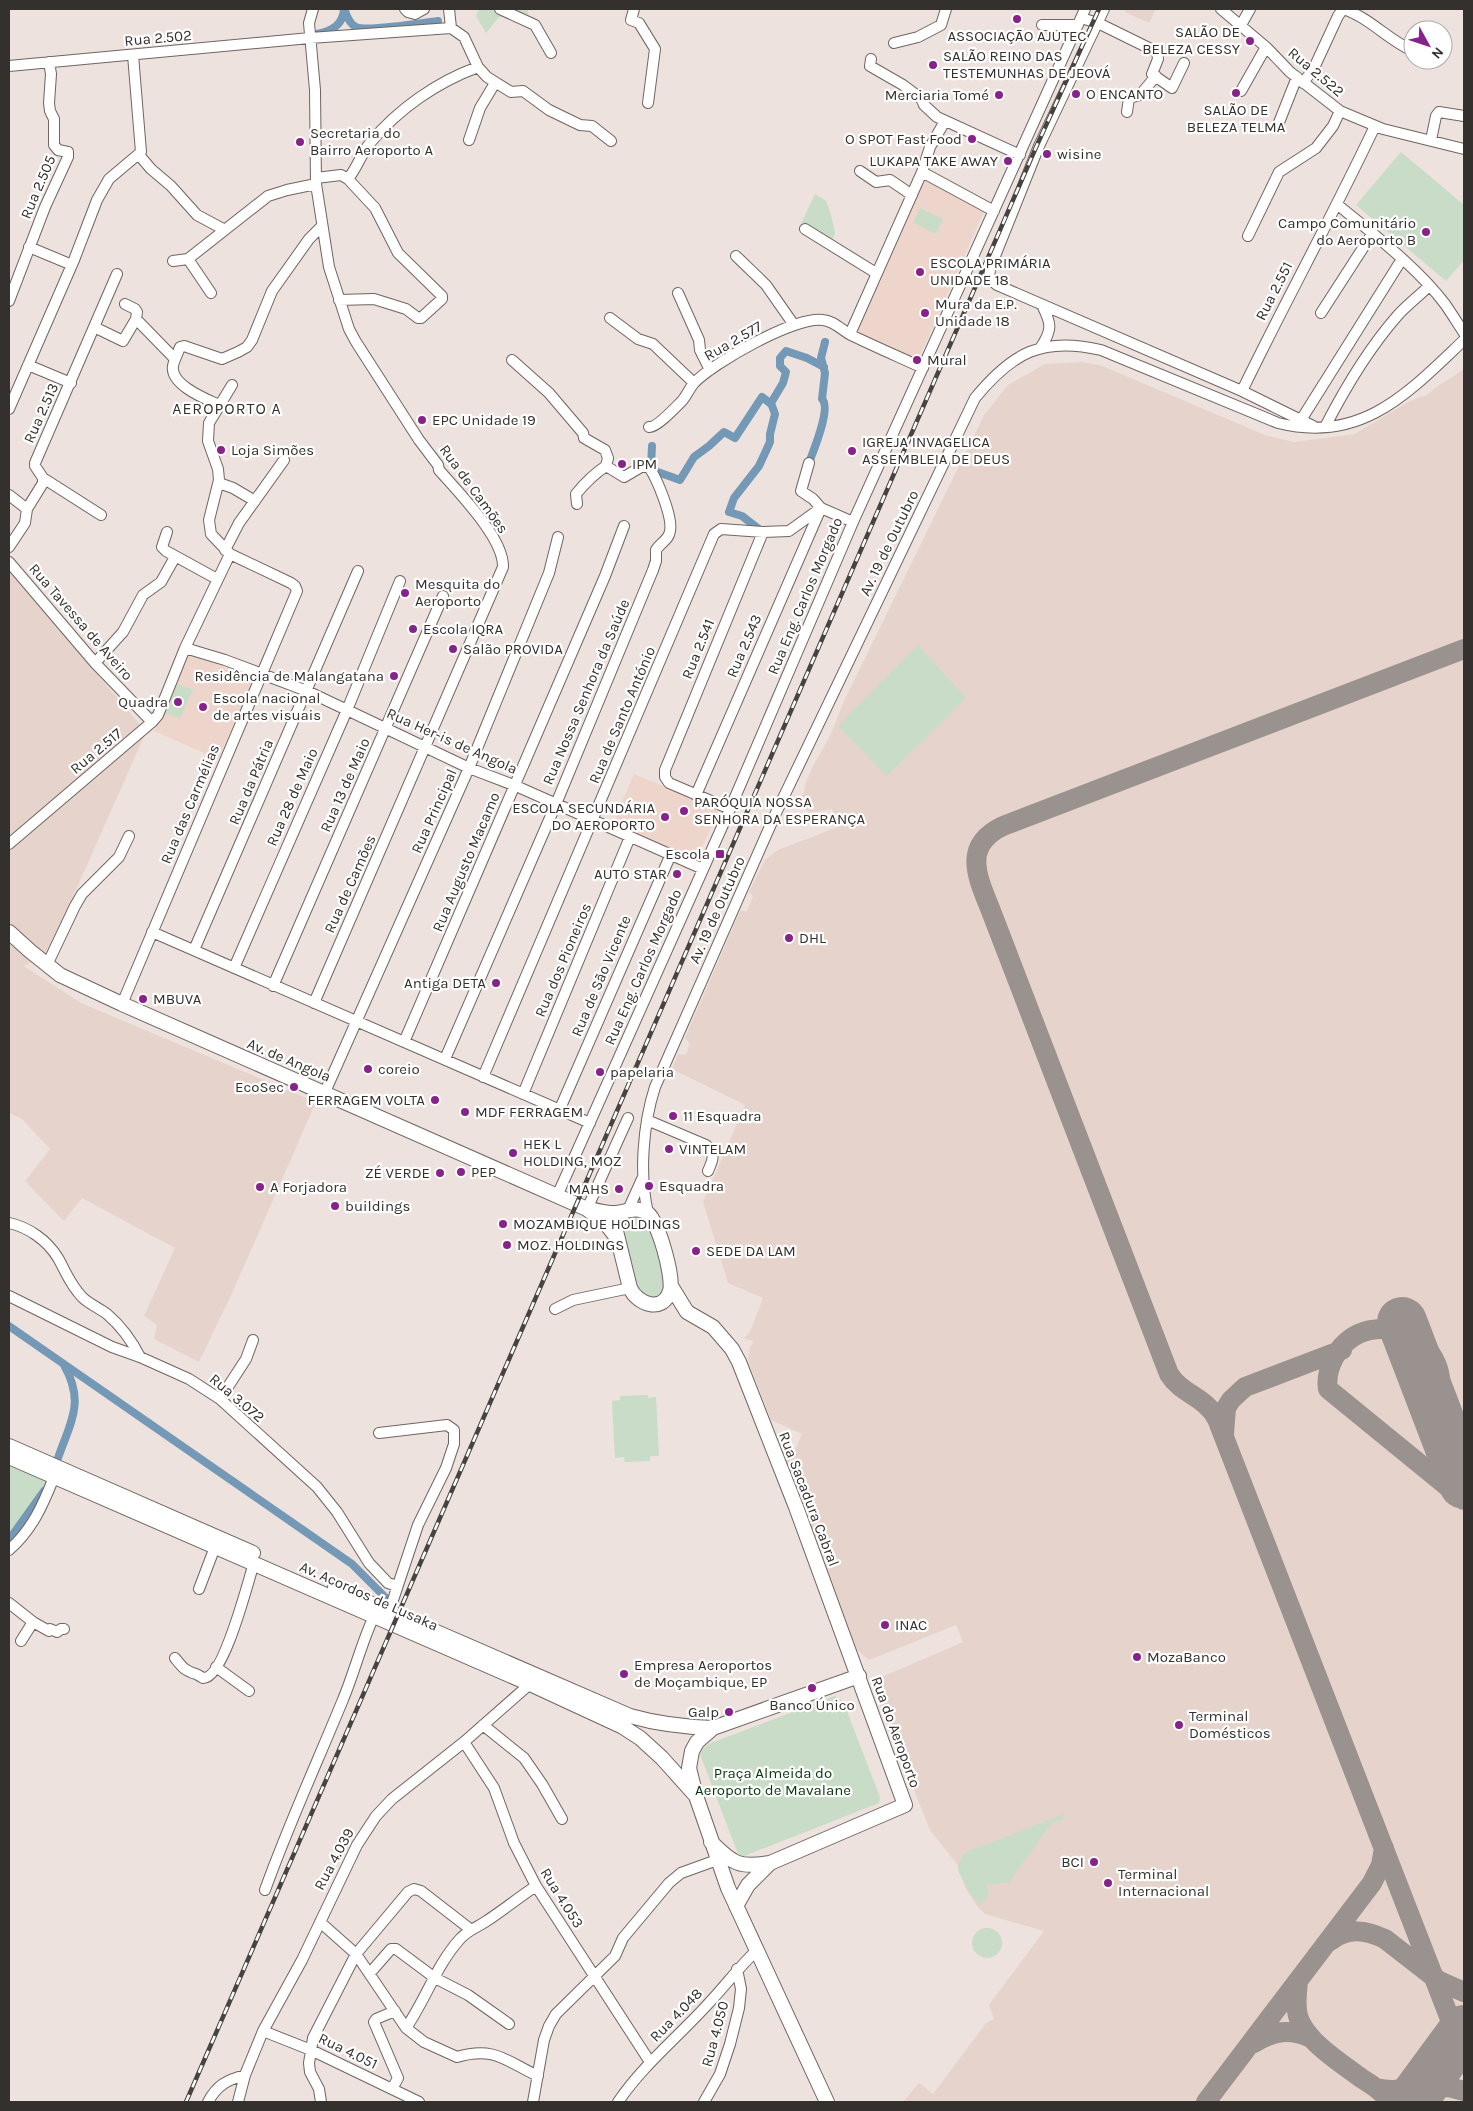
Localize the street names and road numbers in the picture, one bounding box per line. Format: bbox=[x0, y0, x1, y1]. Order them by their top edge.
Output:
street label: Rua 2.502 bbox=[124, 26, 192, 50]
street label: Rua 2.522 bbox=[1284, 43, 1348, 101]
street label: Rua 2.505 bbox=[17, 153, 59, 221]
street label: Rua 2.551 bbox=[1252, 259, 1296, 323]
street label: Rua 2.577 bbox=[701, 317, 765, 365]
street label: Rua 2.513 bbox=[20, 380, 62, 446]
street label: Rua de Camões bbox=[436, 441, 512, 537]
street label: Av. 19 de Outubro bbox=[856, 487, 922, 599]
street label: Rua Eng. Carlos Morgado bbox=[764, 515, 846, 677]
street label: Rua Tavessa de Aveiro bbox=[25, 560, 137, 684]
street label: Rua Nossa Senhora da Saúde bbox=[539, 596, 633, 788]
street label: Rua 2.543 bbox=[723, 612, 765, 680]
street label: Rua 2.541 bbox=[678, 616, 718, 682]
street label: Rua de Santo António bbox=[585, 644, 659, 786]
street label: Rua Her-is de Angola bbox=[384, 704, 520, 778]
street label: Rua 2.517 bbox=[66, 724, 126, 778]
street label: Rua 13 de Maio bbox=[316, 735, 374, 835]
street label: Rua da Pátria bbox=[225, 737, 277, 827]
street label: Rua das Carmélias bbox=[157, 742, 223, 866]
street label: Rua 28 de Maio bbox=[262, 745, 322, 849]
street label: Rua Principal bbox=[407, 766, 461, 856]
street label: Rua Augusto Macamo bbox=[428, 790, 504, 934]
street label: Rua de Camões bbox=[320, 832, 380, 936]
street label: Av. 19 de Outubro bbox=[685, 854, 749, 966]
street label: Rua Eng. Carlos Morgado bbox=[600, 886, 686, 1048]
street label: Rua dos Pioneiros bbox=[531, 900, 595, 1020]
street label: Rua de São Vicente bbox=[567, 913, 635, 1039]
street label: Av. de Angola bbox=[245, 1034, 333, 1086]
street label: Rua 3.072 bbox=[206, 1370, 268, 1426]
street label: Rua Sacadura Cabral bbox=[775, 1429, 843, 1569]
street label: Av. Acordos de Lusaka bbox=[297, 1557, 441, 1635]
street label: Rua do Aeroporto bbox=[868, 1674, 924, 1790]
street label: Rua 4.039 bbox=[310, 1825, 358, 1893]
street label: Rua 4.053 bbox=[537, 1865, 587, 1931]
street label: Rua 4.048 bbox=[646, 1984, 706, 2046]
street label: Rua 4.050 bbox=[698, 1999, 732, 2069]
street label: Rua 4.051 bbox=[316, 2029, 380, 2073]

